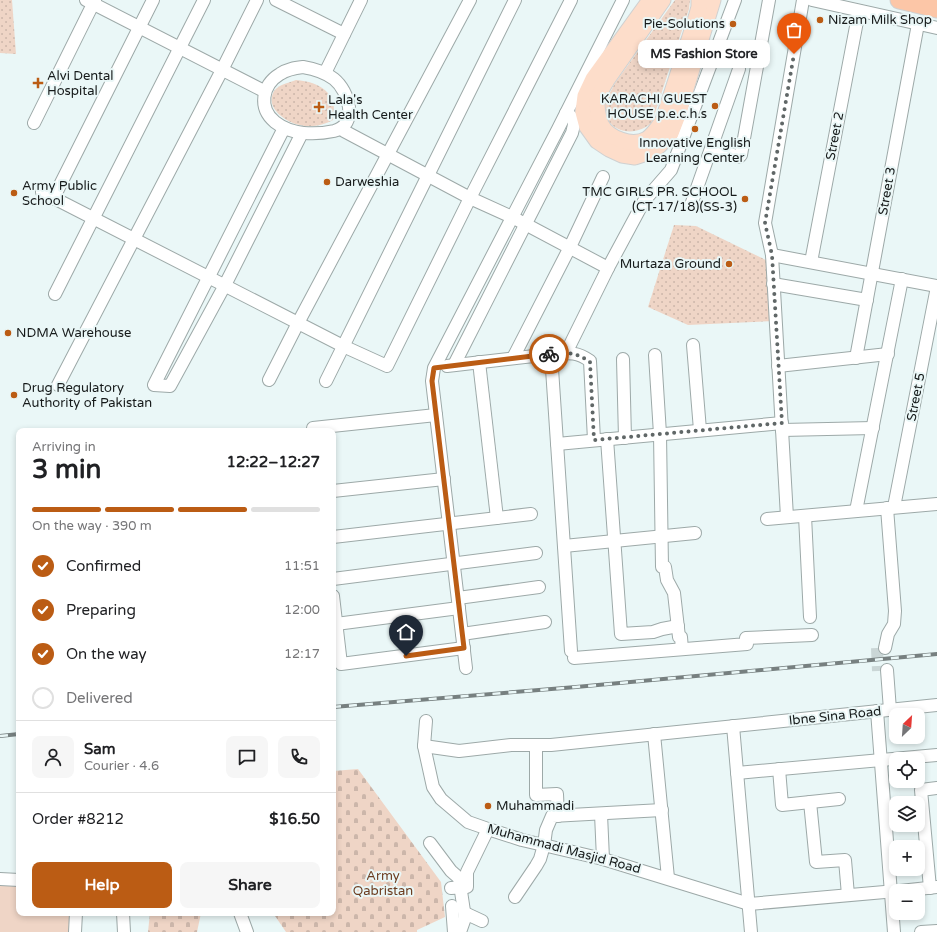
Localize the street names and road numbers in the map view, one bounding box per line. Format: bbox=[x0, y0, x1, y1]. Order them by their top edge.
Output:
street label: Street 2 bbox=[823, 111, 847, 161]
street label: Street 3 bbox=[875, 166, 899, 216]
street label: Street 5 bbox=[904, 372, 928, 422]
street label: Ibne Sina Road bbox=[788, 703, 882, 729]
street label: Muhammadi Masjid Road bbox=[485, 821, 643, 877]

